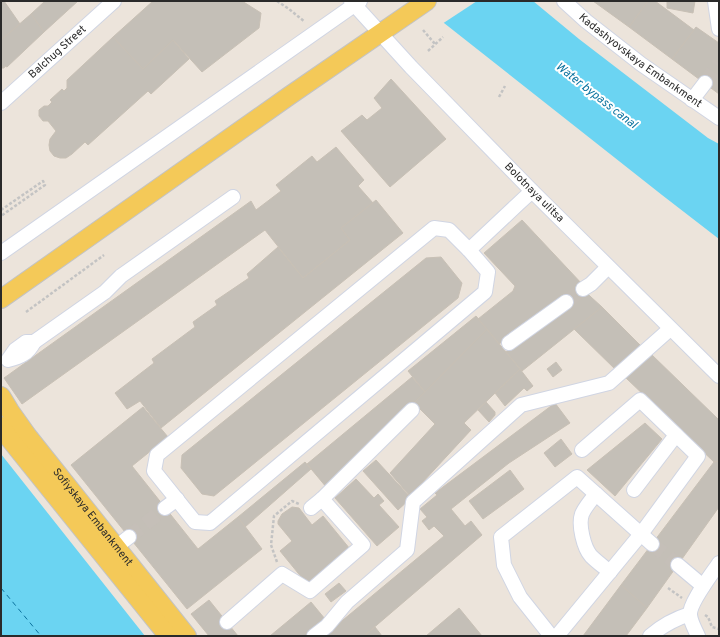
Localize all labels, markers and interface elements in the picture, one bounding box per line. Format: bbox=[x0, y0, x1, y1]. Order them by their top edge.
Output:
street label: Kadashyovskaya Embankment bbox=[576, 11, 705, 111]
street label: Balchug Street bbox=[26, 22, 89, 82]
water label: Water bypass canal bbox=[552, 59, 641, 134]
street label: Bolotnaya ulitsa bbox=[501, 160, 567, 226]
street label: Sofiyskaya Embankment bbox=[49, 466, 136, 569]

